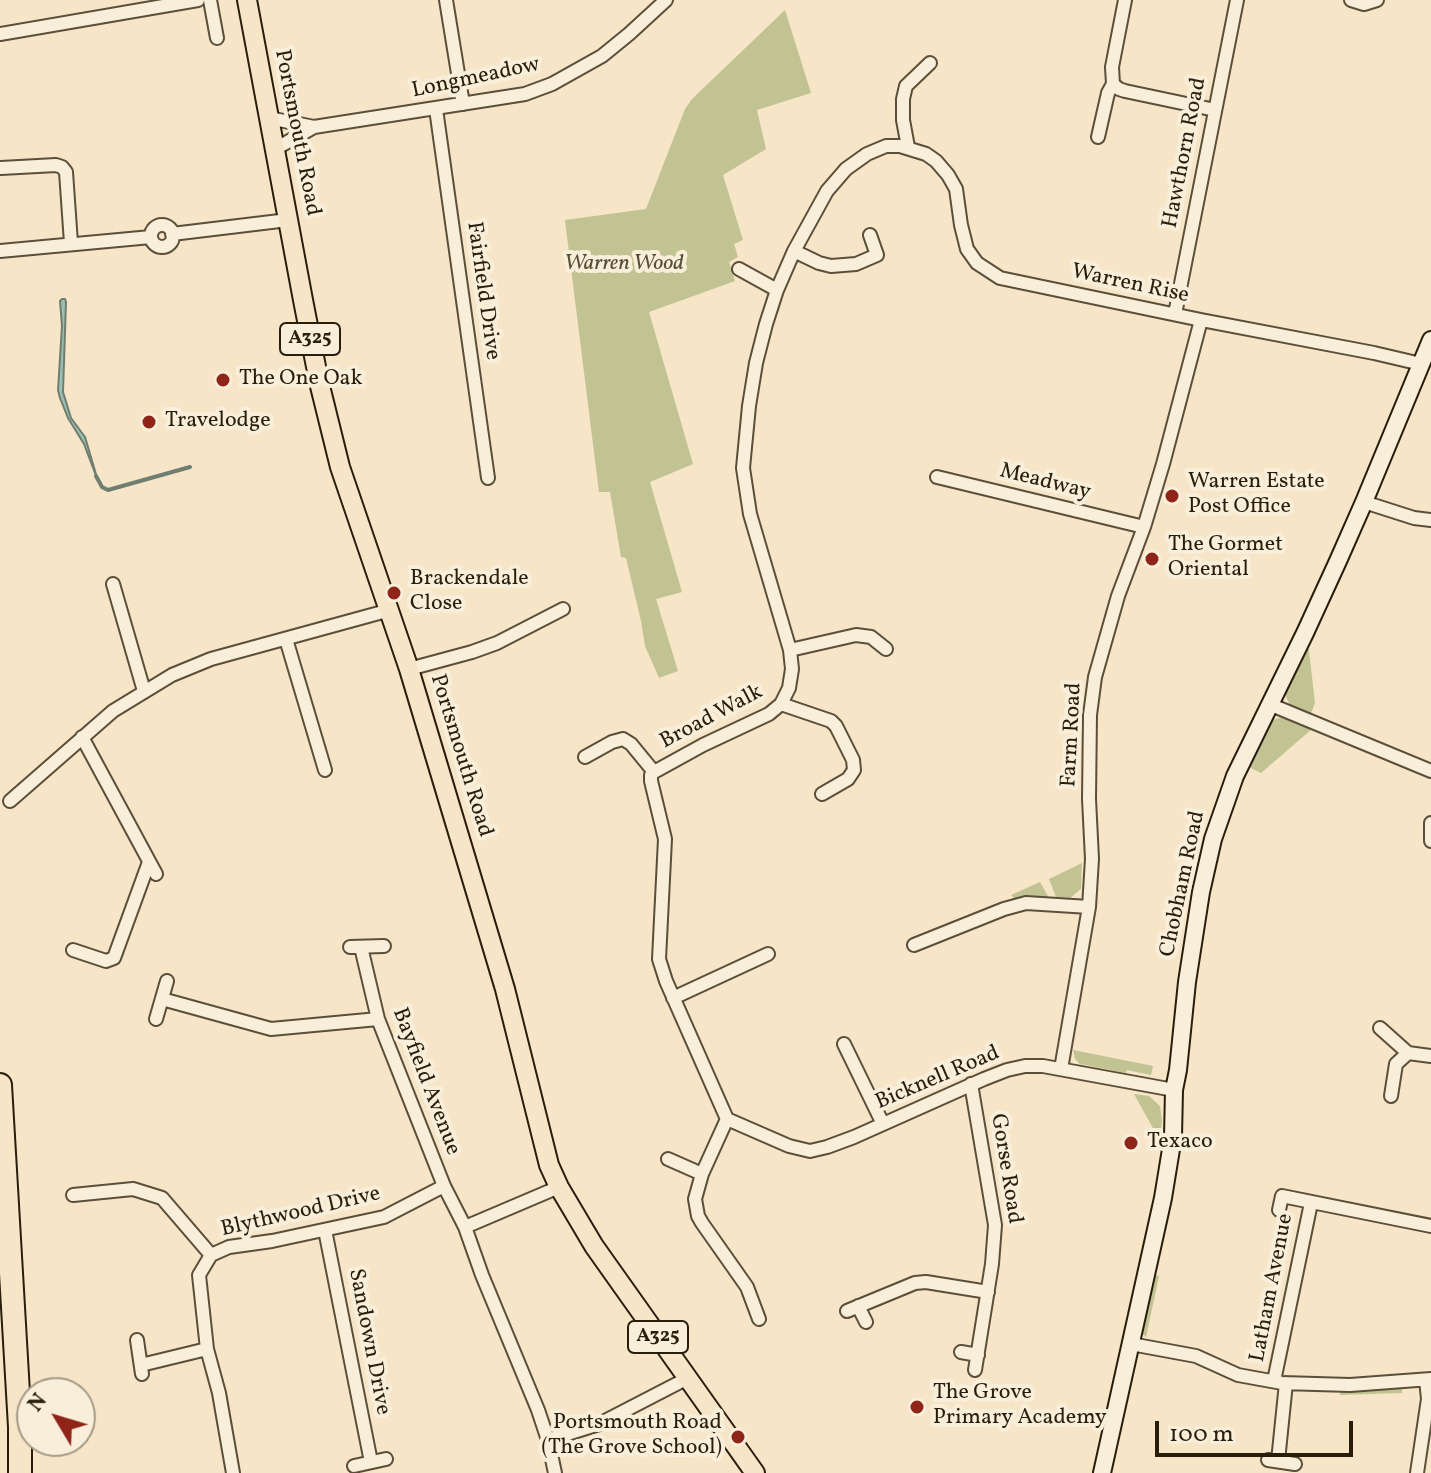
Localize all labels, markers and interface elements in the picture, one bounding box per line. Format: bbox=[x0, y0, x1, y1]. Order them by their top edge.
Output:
street label: Portsmouth Road bbox=[267, 48, 325, 218]
street label: Longmeadow bbox=[410, 53, 542, 105]
street label: Hawthorn Road bbox=[1158, 75, 1214, 231]
street label: Fairfield Drive bbox=[459, 220, 505, 362]
park label: Warren Wood bbox=[564, 252, 684, 278]
street label: Warren Rise bbox=[1069, 260, 1191, 310]
road number: A325 bbox=[280, 323, 340, 355]
place label: The One Oak bbox=[239, 367, 362, 393]
marker: The One Oak bbox=[214, 371, 232, 389]
place label: Travelodge bbox=[165, 409, 271, 435]
marker: Travelodge bbox=[140, 413, 158, 431]
street label: Meadway bbox=[997, 459, 1093, 507]
place label: Warren Estate Post Office bbox=[1188, 470, 1325, 522]
marker: Warren Estate Post Office bbox=[1163, 487, 1181, 505]
place label: The Gormet Oriental bbox=[1168, 533, 1283, 584]
marker: The Gormet Oriental bbox=[1143, 550, 1161, 568]
place label: Brackendale Close bbox=[410, 567, 529, 618]
marker: Brackendale Close bbox=[385, 584, 403, 602]
street label: Portsmouth Road bbox=[423, 671, 497, 841]
street label: Broad Walk bbox=[656, 680, 768, 756]
street label: Farm Road bbox=[1057, 682, 1089, 788]
street label: Chobham Road bbox=[1156, 809, 1212, 959]
street label: Bayfield Avenue bbox=[385, 1005, 465, 1159]
street label: Bicknell Road bbox=[872, 1041, 1004, 1117]
street label: Gorse Road bbox=[983, 1112, 1027, 1226]
place label: Texaco bbox=[1147, 1130, 1213, 1156]
marker: Texaco bbox=[1122, 1134, 1140, 1152]
street label: Blythwood Drive bbox=[219, 1182, 383, 1244]
street label: Latham Avenue bbox=[1246, 1212, 1300, 1364]
street label: Sandown Drive bbox=[341, 1267, 395, 1417]
road number: A325 bbox=[628, 1321, 688, 1353]
north arrow bbox=[16, 1377, 96, 1457]
place label: The Grove Primary Academy bbox=[933, 1381, 1107, 1432]
text: N bbox=[21, 1387, 55, 1419]
marker: The Grove Primary Academy bbox=[908, 1398, 926, 1416]
scale bar bbox=[1159, 1405, 1357, 1455]
place label: Portsmouth Road (The Grove School) bbox=[542, 1411, 722, 1462]
text: 100 m bbox=[1169, 1418, 1234, 1452]
marker: Portsmouth Road (The Grove School) bbox=[729, 1428, 747, 1446]

